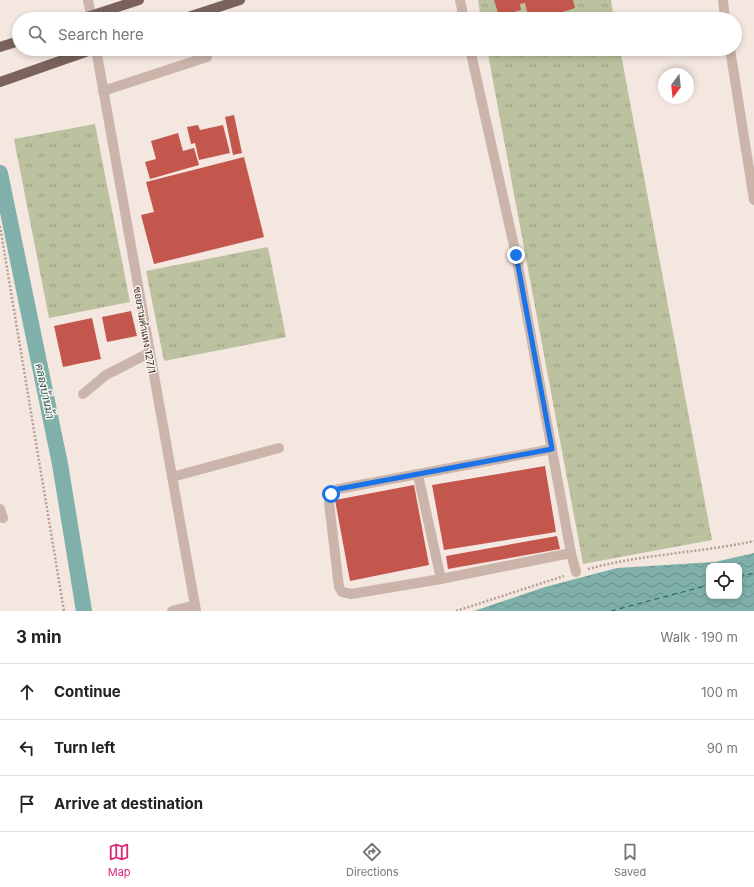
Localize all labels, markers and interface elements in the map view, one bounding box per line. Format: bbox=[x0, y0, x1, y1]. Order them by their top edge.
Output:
search box bbox=[12, 12, 742, 56]
icon: search bbox=[26, 23, 48, 45]
text: Search here bbox=[58, 25, 144, 44]
north arrow bbox=[658, 68, 694, 104]
route end bbox=[507, 246, 525, 264]
street label: ซอยรามคำแหง 127/1 bbox=[131, 286, 159, 374]
water label: คลองบ้านม้า bbox=[32, 362, 58, 420]
route start bbox=[322, 485, 340, 503]
map controls bbox=[706, 563, 742, 599]
button: locate bbox=[706, 563, 742, 599]
text: 3 min bbox=[16, 627, 62, 647]
text: Walk · 190 m bbox=[661, 629, 738, 645]
icon: ahead bbox=[16, 681, 38, 703]
text: Continue bbox=[54, 682, 121, 701]
text: 100 m bbox=[701, 684, 738, 700]
icon: left bbox=[16, 737, 38, 759]
text: Turn left bbox=[54, 738, 115, 757]
text: 90 m bbox=[707, 740, 738, 756]
icon: arrive bbox=[16, 793, 38, 815]
text: Arrive at destination bbox=[54, 794, 203, 813]
tab: Map bbox=[108, 841, 131, 879]
tab: Directions bbox=[346, 841, 399, 879]
tab: Saved bbox=[614, 841, 646, 879]

